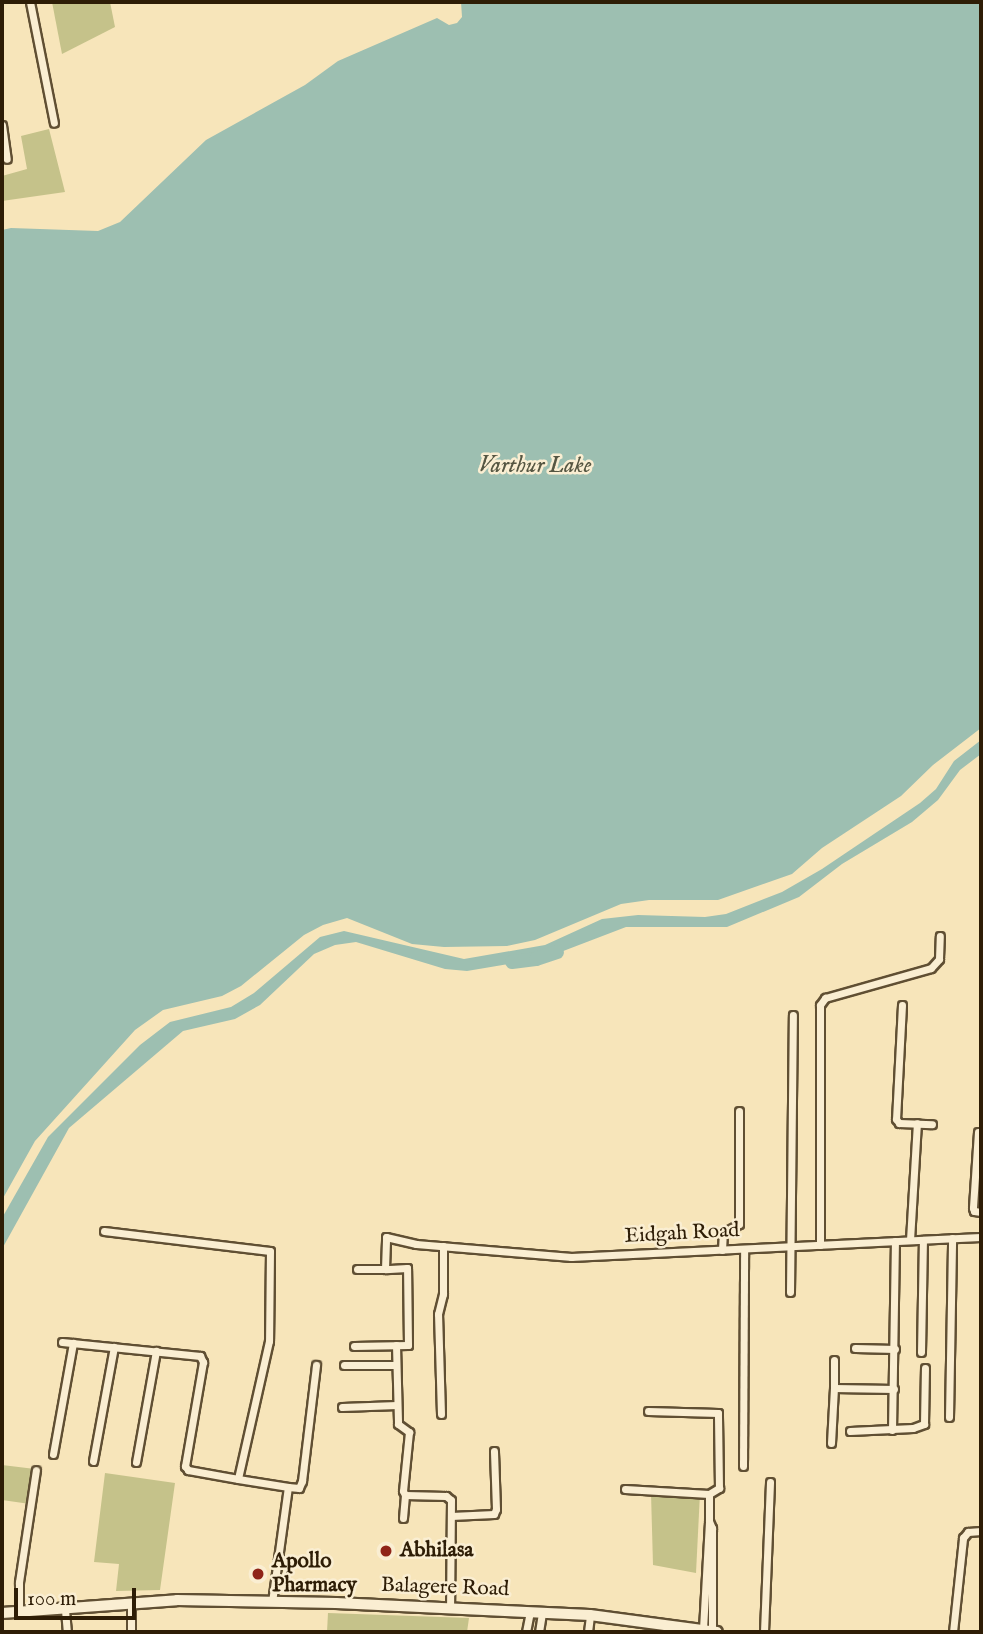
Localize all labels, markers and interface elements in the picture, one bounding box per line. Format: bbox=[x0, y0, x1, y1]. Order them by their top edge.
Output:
water label: Varthur Lake bbox=[479, 452, 591, 480]
street label: Eidgah Road bbox=[624, 1218, 740, 1250]
place label: Abhilasa bbox=[400, 1538, 473, 1564]
marker: Abhilasa bbox=[378, 1543, 394, 1559]
place label: Apollo Pharmacy bbox=[272, 1549, 357, 1599]
marker: Apollo Pharmacy bbox=[250, 1566, 266, 1582]
street label: Balagere Road bbox=[380, 1573, 510, 1603]
scale bar bbox=[18, 1574, 140, 1618]
text: 100 m bbox=[27, 1586, 76, 1613]

